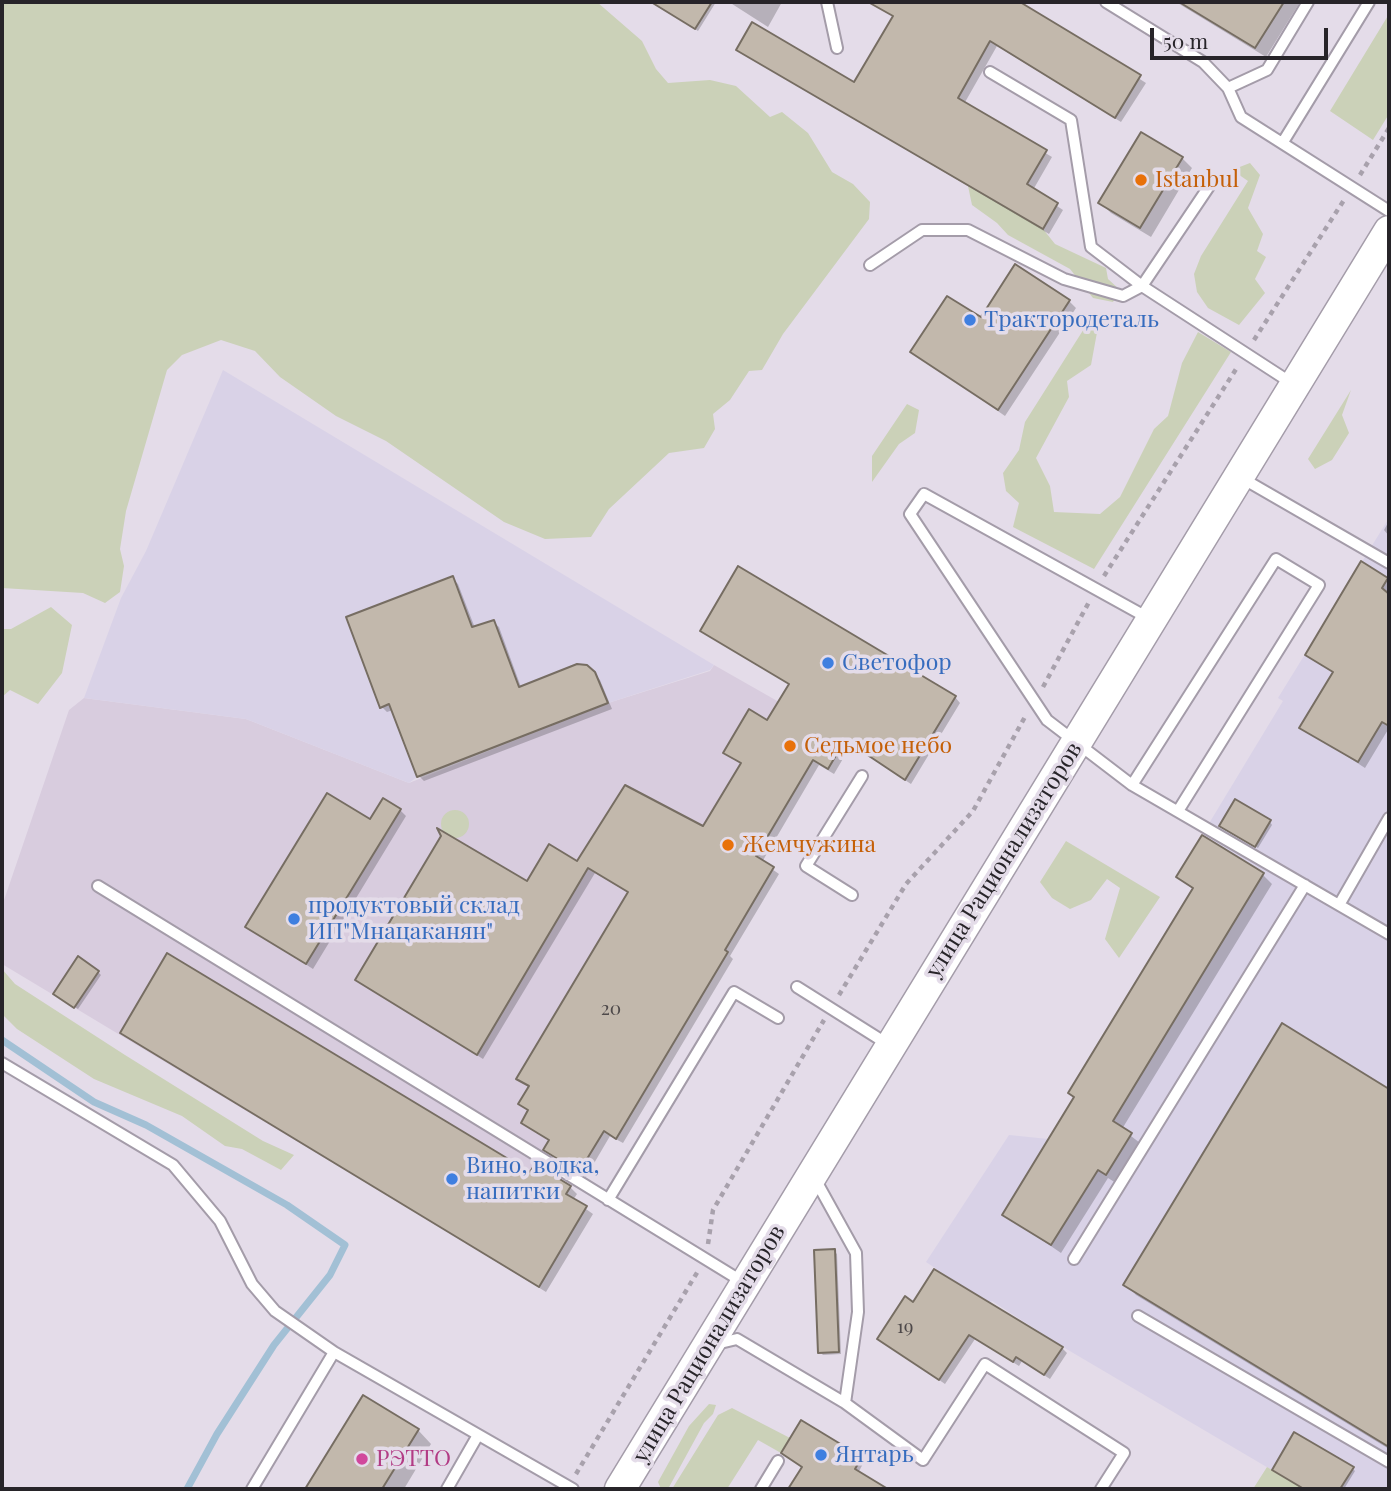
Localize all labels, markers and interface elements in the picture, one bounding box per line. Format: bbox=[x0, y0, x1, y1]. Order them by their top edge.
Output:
scale bar bbox=[1153, 14, 1332, 58]
text: 50 m bbox=[1163, 26, 1208, 54]
place label: Istanbul bbox=[1155, 166, 1239, 194]
marker: Istanbul bbox=[1133, 172, 1149, 188]
place label: Трактородеталь bbox=[984, 306, 1159, 334]
marker: Трактородеталь bbox=[962, 312, 978, 328]
place label: Светофор bbox=[842, 649, 952, 677]
marker: Светофор bbox=[820, 655, 836, 671]
place label: Седьмое небо bbox=[804, 732, 952, 760]
street label: улица Рационализаторов bbox=[920, 737, 1088, 983]
marker: Седьмое небо bbox=[782, 738, 798, 754]
place label: Жемчужина bbox=[742, 831, 876, 859]
marker: Жемчужина bbox=[720, 837, 736, 853]
place label: продуктовый склад ИП"Мнацаканян" bbox=[308, 892, 520, 946]
marker: продуктовый склад ИП"Мнацаканян" bbox=[286, 911, 302, 927]
house number: 20 bbox=[601, 998, 621, 1020]
place label: Вино, водка, напитки bbox=[466, 1152, 600, 1206]
marker: Вино, водка, напитки bbox=[444, 1171, 460, 1187]
street label: улица Рационализаторов bbox=[627, 1220, 791, 1468]
house number: 19 bbox=[897, 1316, 913, 1338]
place label: Янтарь bbox=[835, 1441, 914, 1469]
place label: РЭТТО bbox=[376, 1445, 451, 1473]
marker: Янтарь bbox=[813, 1447, 829, 1463]
marker: РЭТТО bbox=[354, 1451, 370, 1467]

